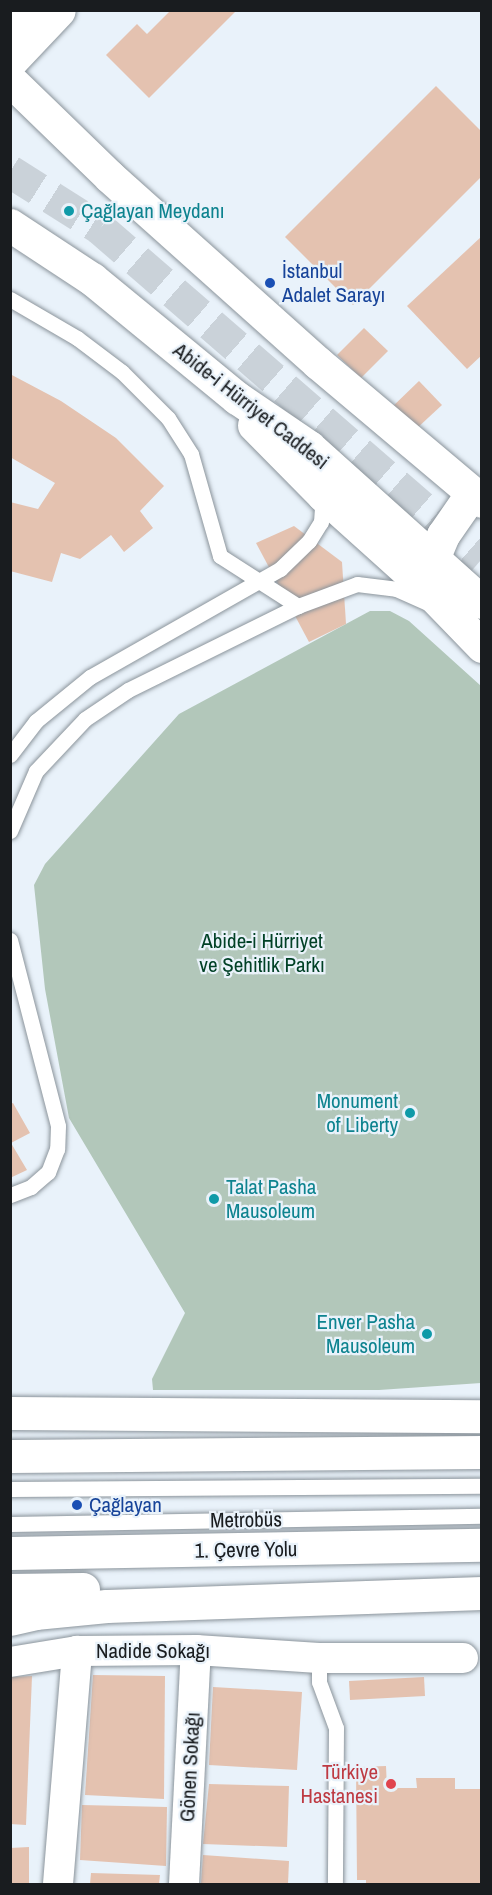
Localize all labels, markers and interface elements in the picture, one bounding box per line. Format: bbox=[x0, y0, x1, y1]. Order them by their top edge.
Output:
place label: Çağlayan Meydanı bbox=[81, 198, 225, 224]
marker: Çağlayan Meydanı bbox=[62, 204, 76, 218]
place label: İstanbul Adalet Sarayı bbox=[282, 258, 385, 308]
marker: İstanbul Adalet Sarayı bbox=[263, 276, 277, 290]
street label: Abide-i Hürriyet Caddesi bbox=[168, 337, 334, 475]
park label: Abide-i Hürriyet ve Şehitlik Parkı bbox=[199, 928, 325, 978]
place label: Monument of Liberty bbox=[317, 1088, 398, 1138]
marker: Monument of Liberty bbox=[403, 1106, 417, 1120]
place label: Talat Pasha Mausoleum bbox=[226, 1174, 316, 1224]
marker: Talat Pasha Mausoleum bbox=[207, 1192, 221, 1206]
place label: Enver Pasha Mausoleum bbox=[316, 1309, 415, 1359]
marker: Enver Pasha Mausoleum bbox=[420, 1327, 434, 1341]
place label: Çağlayan bbox=[89, 1492, 162, 1518]
marker: Çağlayan bbox=[70, 1498, 84, 1512]
street label: Metrobüs bbox=[210, 1507, 282, 1533]
street label: 1. Çevre Yolu bbox=[194, 1537, 298, 1563]
street label: Nadide Sokağı bbox=[96, 1638, 210, 1664]
street label: Gönen Sokağı bbox=[175, 1711, 205, 1823]
place label: Türkiye Hastanesi bbox=[300, 1759, 378, 1809]
marker: Türkiye Hastanesi bbox=[382, 1775, 400, 1793]

